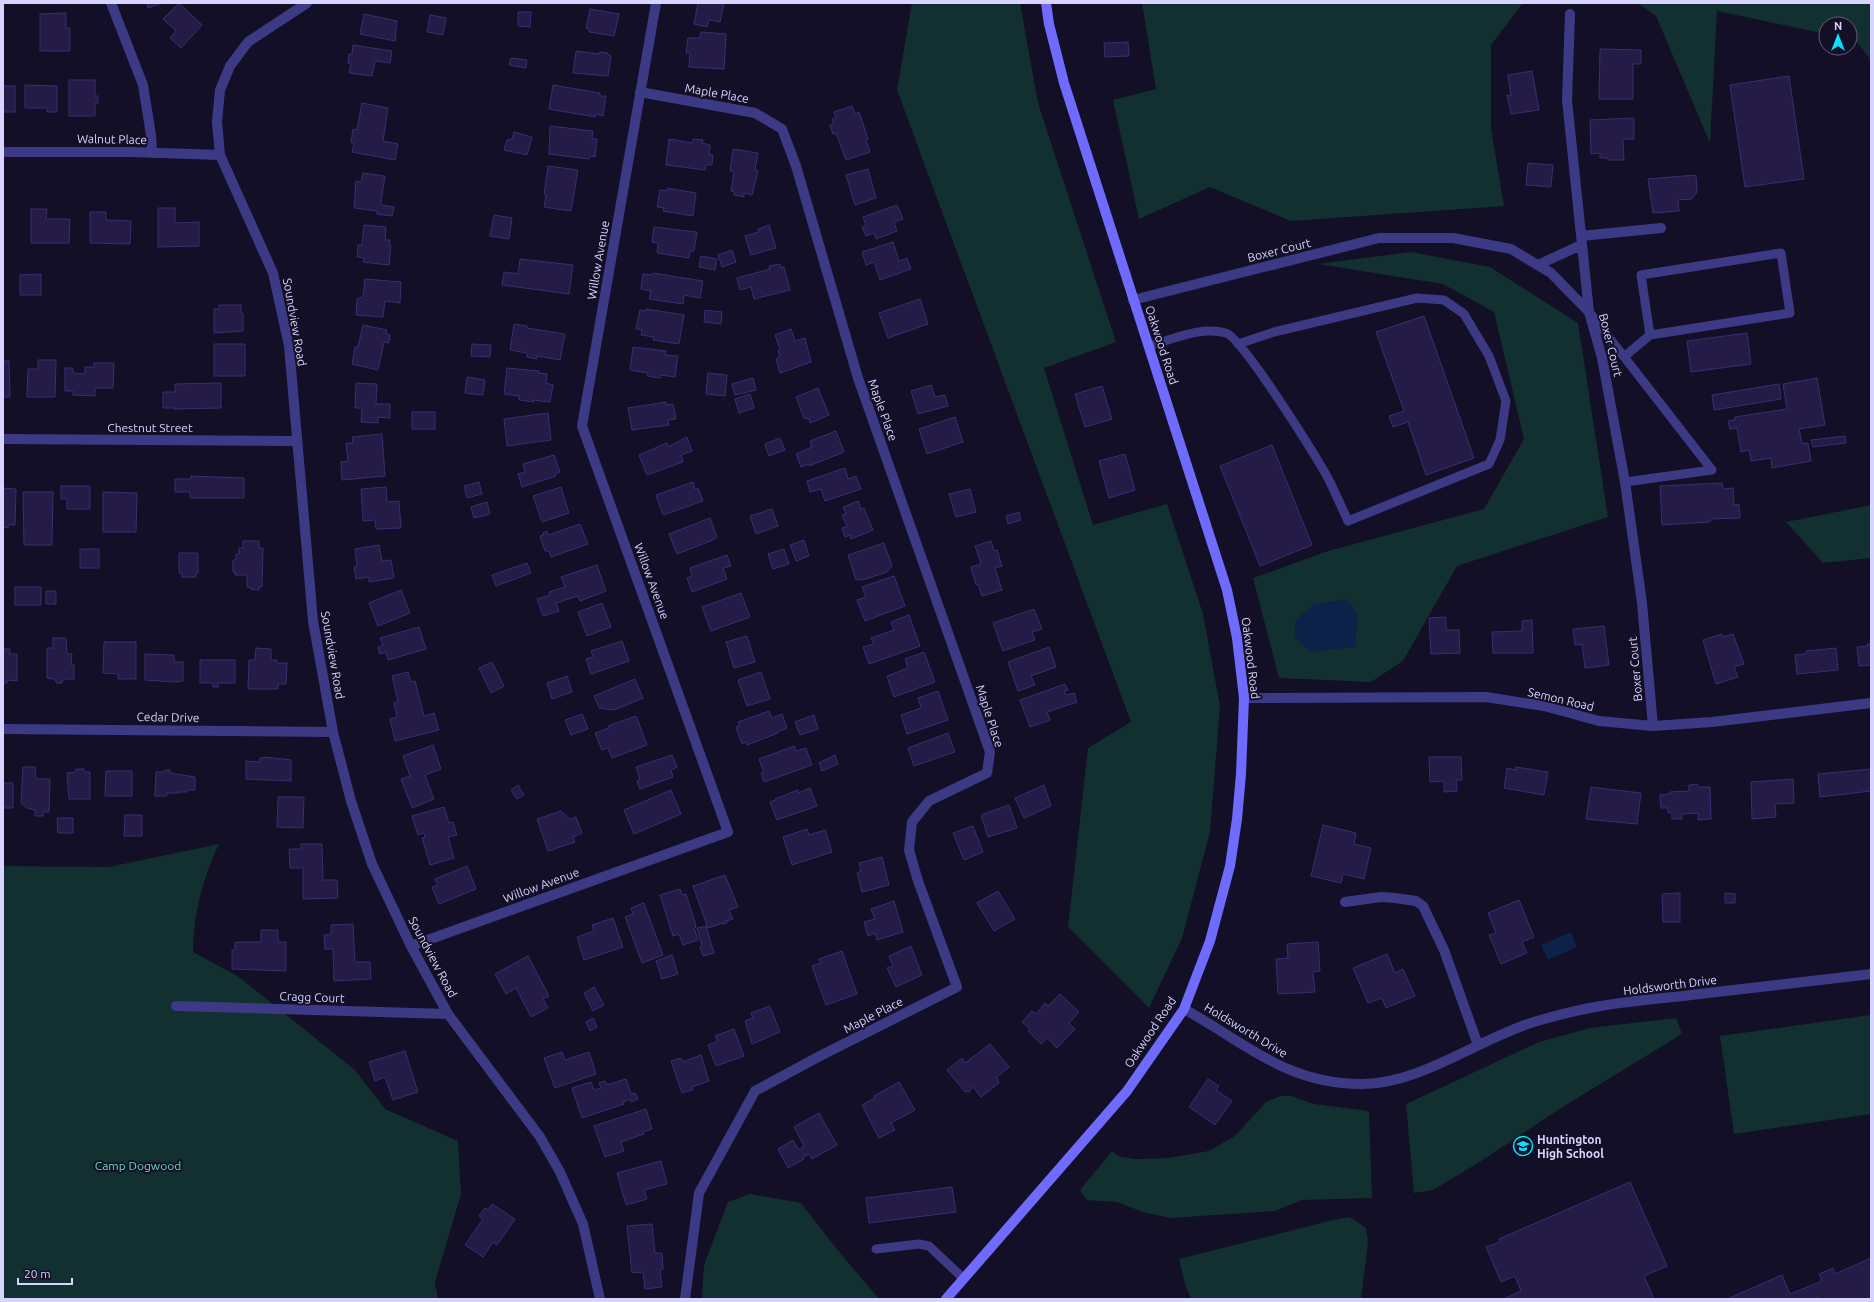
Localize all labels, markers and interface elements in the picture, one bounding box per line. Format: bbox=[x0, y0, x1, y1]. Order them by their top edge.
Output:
north arrow bbox=[1818, 16, 1858, 56]
text: N bbox=[1834, 20, 1842, 32]
street label: Maple Place bbox=[684, 81, 750, 105]
street label: Walnut Place bbox=[77, 132, 147, 146]
street label: Willow Avenue bbox=[585, 219, 611, 301]
street label: Boxer Court bbox=[1246, 236, 1312, 264]
street label: Soundview Road bbox=[281, 277, 309, 367]
street label: Oakwood Road bbox=[1143, 304, 1181, 386]
street label: Boxer Court bbox=[1597, 312, 1625, 378]
street label: Maple Place bbox=[866, 377, 900, 443]
street label: Chestnut Street bbox=[107, 421, 193, 434]
street label: Willow Avenue bbox=[632, 541, 672, 621]
street label: Soundview Road bbox=[319, 610, 347, 700]
street label: Oakwood Road bbox=[1240, 616, 1262, 700]
street label: Boxer Court bbox=[1626, 636, 1644, 702]
street label: Maple Place bbox=[974, 683, 1006, 749]
street label: Semon Road bbox=[1527, 685, 1595, 713]
street label: Cedar Drive bbox=[136, 710, 200, 724]
street label: Willow Avenue bbox=[501, 865, 581, 905]
street label: Soundview Road bbox=[406, 915, 460, 999]
street label: Holdsworth Drive bbox=[1622, 973, 1718, 997]
street label: Cragg Court bbox=[279, 989, 345, 1005]
street label: Maple Place bbox=[841, 994, 905, 1036]
street label: Oakwood Road bbox=[1122, 994, 1178, 1070]
street label: Holdsworth Drive bbox=[1202, 1000, 1290, 1060]
place label: Huntington High School bbox=[1537, 1133, 1604, 1160]
school or university icon: Huntington High School bbox=[1512, 1135, 1534, 1157]
park label: Camp Dogwood bbox=[95, 1159, 181, 1172]
scale bar bbox=[18, 1260, 72, 1286]
text: 20 m bbox=[24, 1267, 51, 1280]

